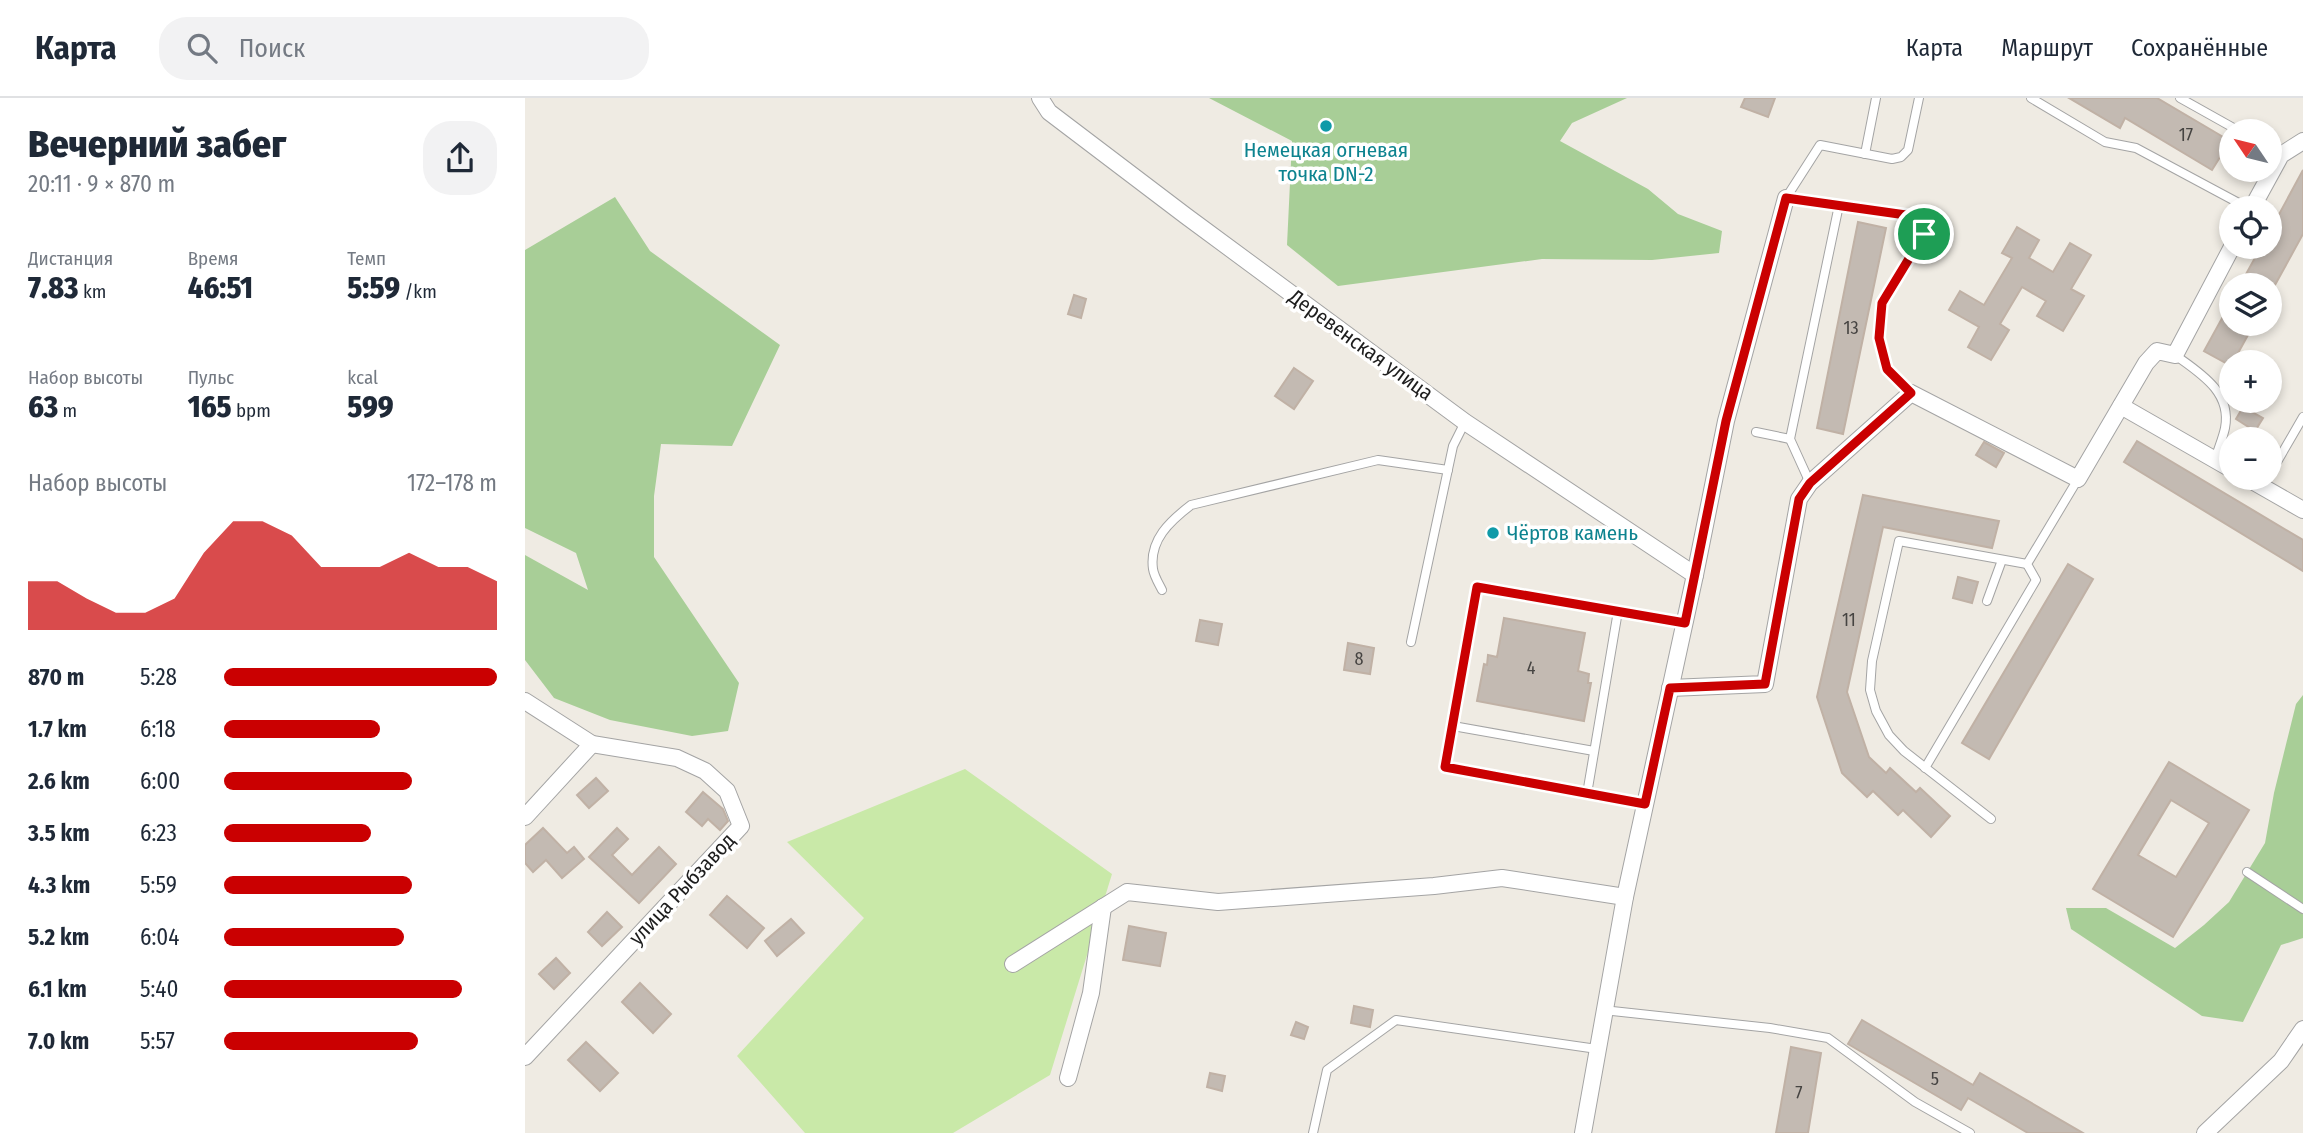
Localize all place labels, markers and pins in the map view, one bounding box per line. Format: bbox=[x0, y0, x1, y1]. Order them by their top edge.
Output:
marker: Немецкая огневая точка DN-2 bbox=[1318, 118, 1334, 134]
place label: Немецкая огневая точка DN-2 bbox=[1244, 137, 1408, 187]
pin bbox=[1894, 204, 1954, 264]
place label: Чёртов камень bbox=[1507, 520, 1638, 546]
marker: Чёртов камень bbox=[1485, 525, 1501, 541]

